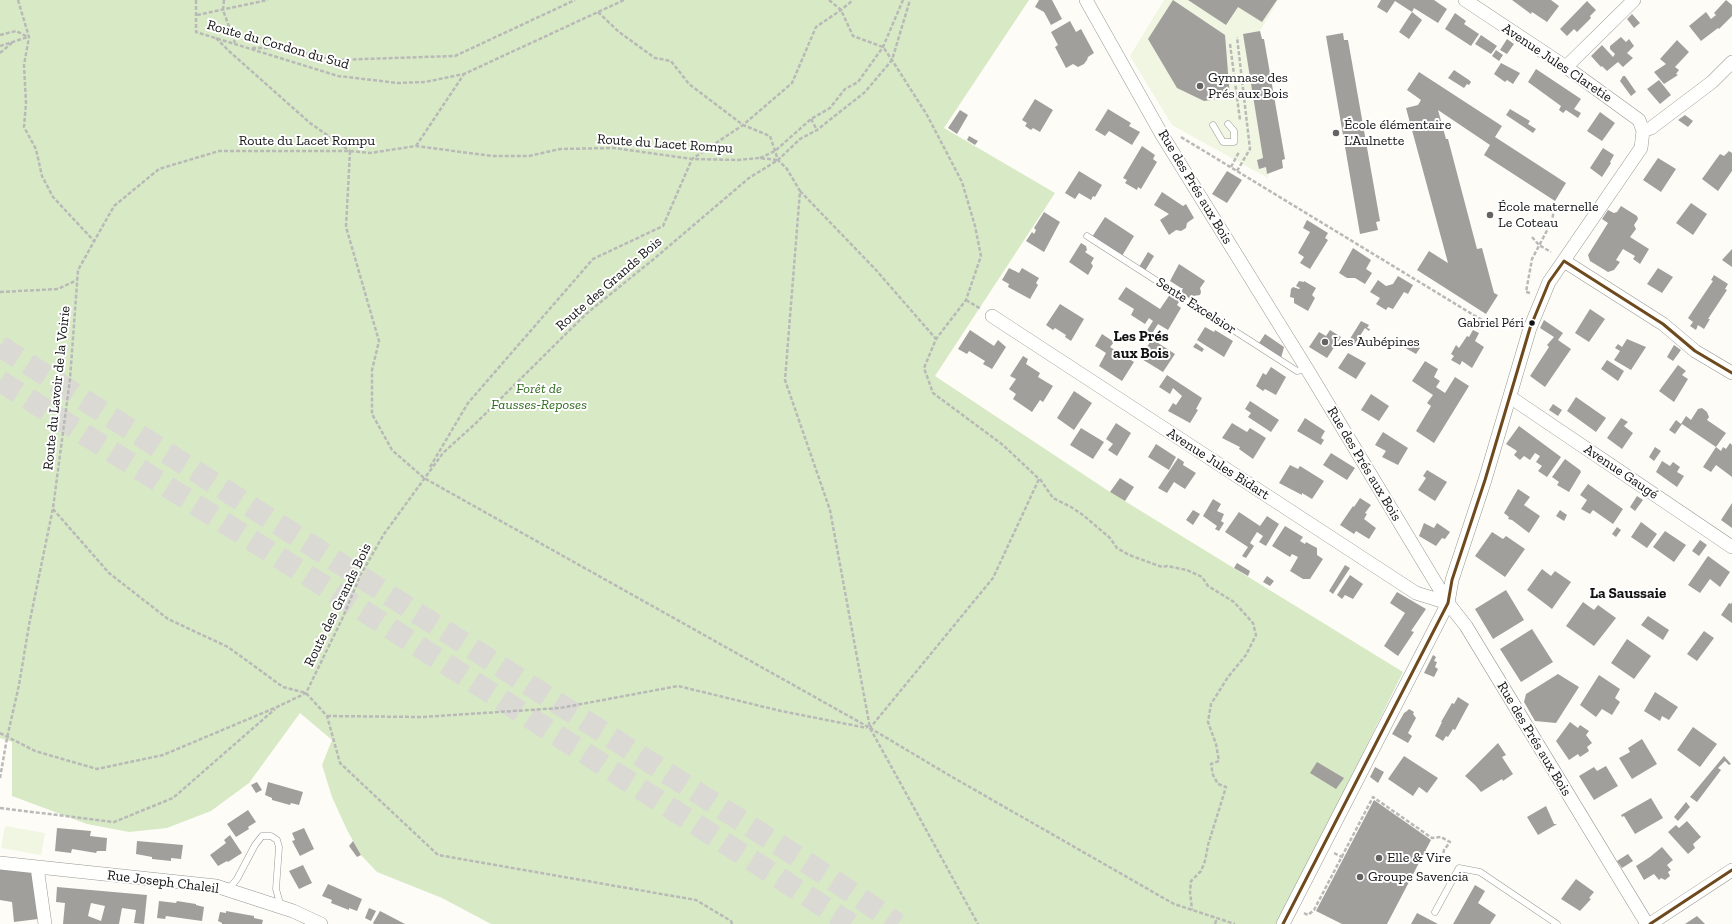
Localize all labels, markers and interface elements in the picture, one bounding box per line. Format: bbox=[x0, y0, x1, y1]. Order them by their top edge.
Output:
street label: Route du Cordon du Sud bbox=[205, 17, 351, 73]
street label: Avenue Jules Claretie bbox=[1499, 20, 1615, 106]
place label: Gymnase des Prés aux Bois bbox=[1208, 70, 1288, 102]
marker: Gymnase des Prés aux Bois bbox=[1195, 81, 1205, 91]
place label: École élémentaire L'Aulnette bbox=[1344, 117, 1451, 150]
street label: Rue des Prés aux Bois bbox=[1154, 127, 1236, 247]
marker: École élémentaire L'Aulnette bbox=[1331, 128, 1341, 138]
street label: Route du Lacet Rompu bbox=[596, 131, 734, 157]
street label: Route du Lacet Rompu bbox=[239, 133, 375, 149]
place label: École maternelle Le Coteau bbox=[1498, 199, 1599, 232]
marker: École maternelle Le Coteau bbox=[1485, 210, 1495, 220]
street label: Route des Grands Bois bbox=[553, 233, 665, 335]
street label: Sente Excelsior bbox=[1153, 274, 1239, 338]
street label: Route du Lavoir de la Voirie bbox=[40, 305, 74, 471]
place label: Gabriel Péri bbox=[1458, 315, 1524, 331]
marker: Gabriel Péri bbox=[1527, 318, 1537, 328]
district label: Les Prés aux Bois bbox=[1113, 328, 1169, 363]
place label: Les Aubépines bbox=[1333, 334, 1420, 350]
marker: Les Aubépines bbox=[1320, 337, 1330, 347]
park label: Forêt de Fausses-Reposes bbox=[491, 381, 587, 414]
street label: Rue des Prés aux Bois bbox=[1323, 404, 1405, 524]
street label: Avenue Jules Bidart bbox=[1164, 425, 1272, 503]
street label: Avenue Gaugé bbox=[1581, 441, 1661, 503]
street label: Route des Grands Bois bbox=[301, 541, 375, 669]
district label: La Saussaie bbox=[1590, 585, 1666, 603]
street label: Rue des Prés aux Bois bbox=[1493, 679, 1575, 799]
place label: Elle & Vire bbox=[1387, 850, 1451, 866]
marker: Elle & Vire bbox=[1374, 853, 1384, 863]
street label: Rue Joseph Chaleil bbox=[106, 867, 220, 897]
place label: Groupe Savencia bbox=[1368, 869, 1469, 885]
marker: Groupe Savencia bbox=[1355, 872, 1365, 882]

